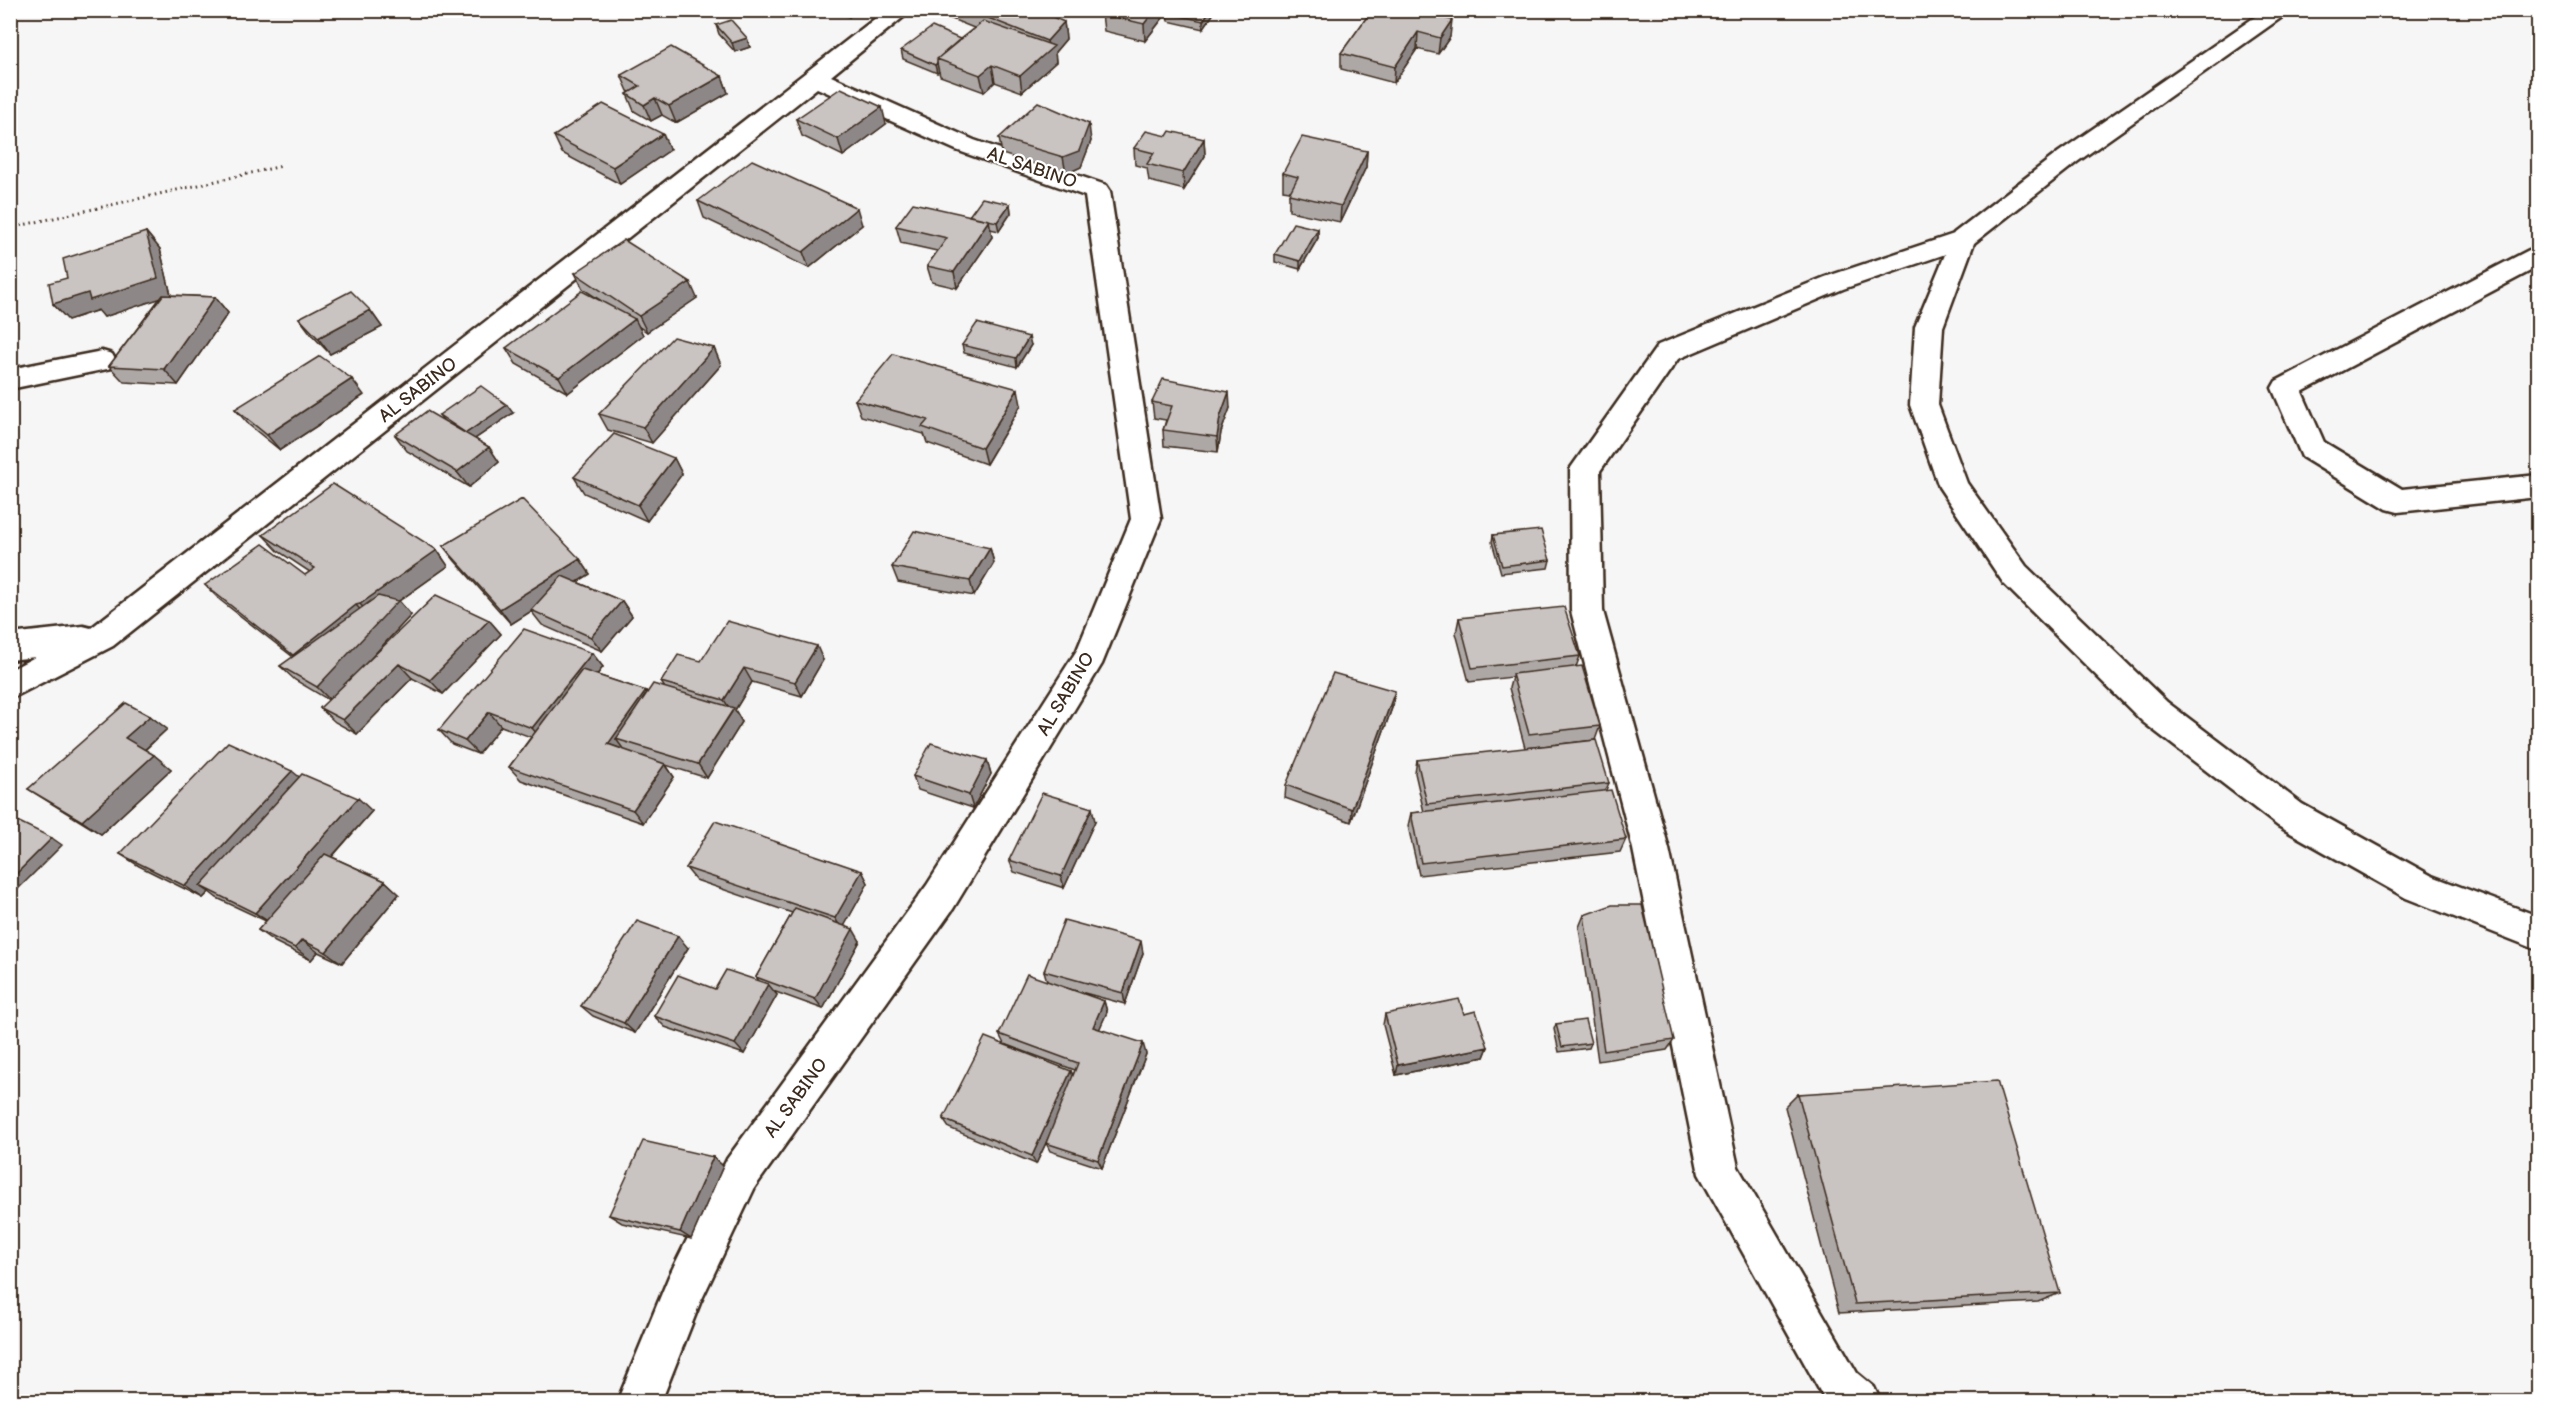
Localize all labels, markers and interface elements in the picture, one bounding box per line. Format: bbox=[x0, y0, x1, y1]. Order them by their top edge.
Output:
street label: AL SABINO bbox=[985, 143, 1079, 193]
street label: AL SABINO bbox=[375, 353, 461, 427]
street label: AL SABINO bbox=[1033, 649, 1099, 739]
street label: AL SABINO bbox=[760, 1054, 832, 1142]

